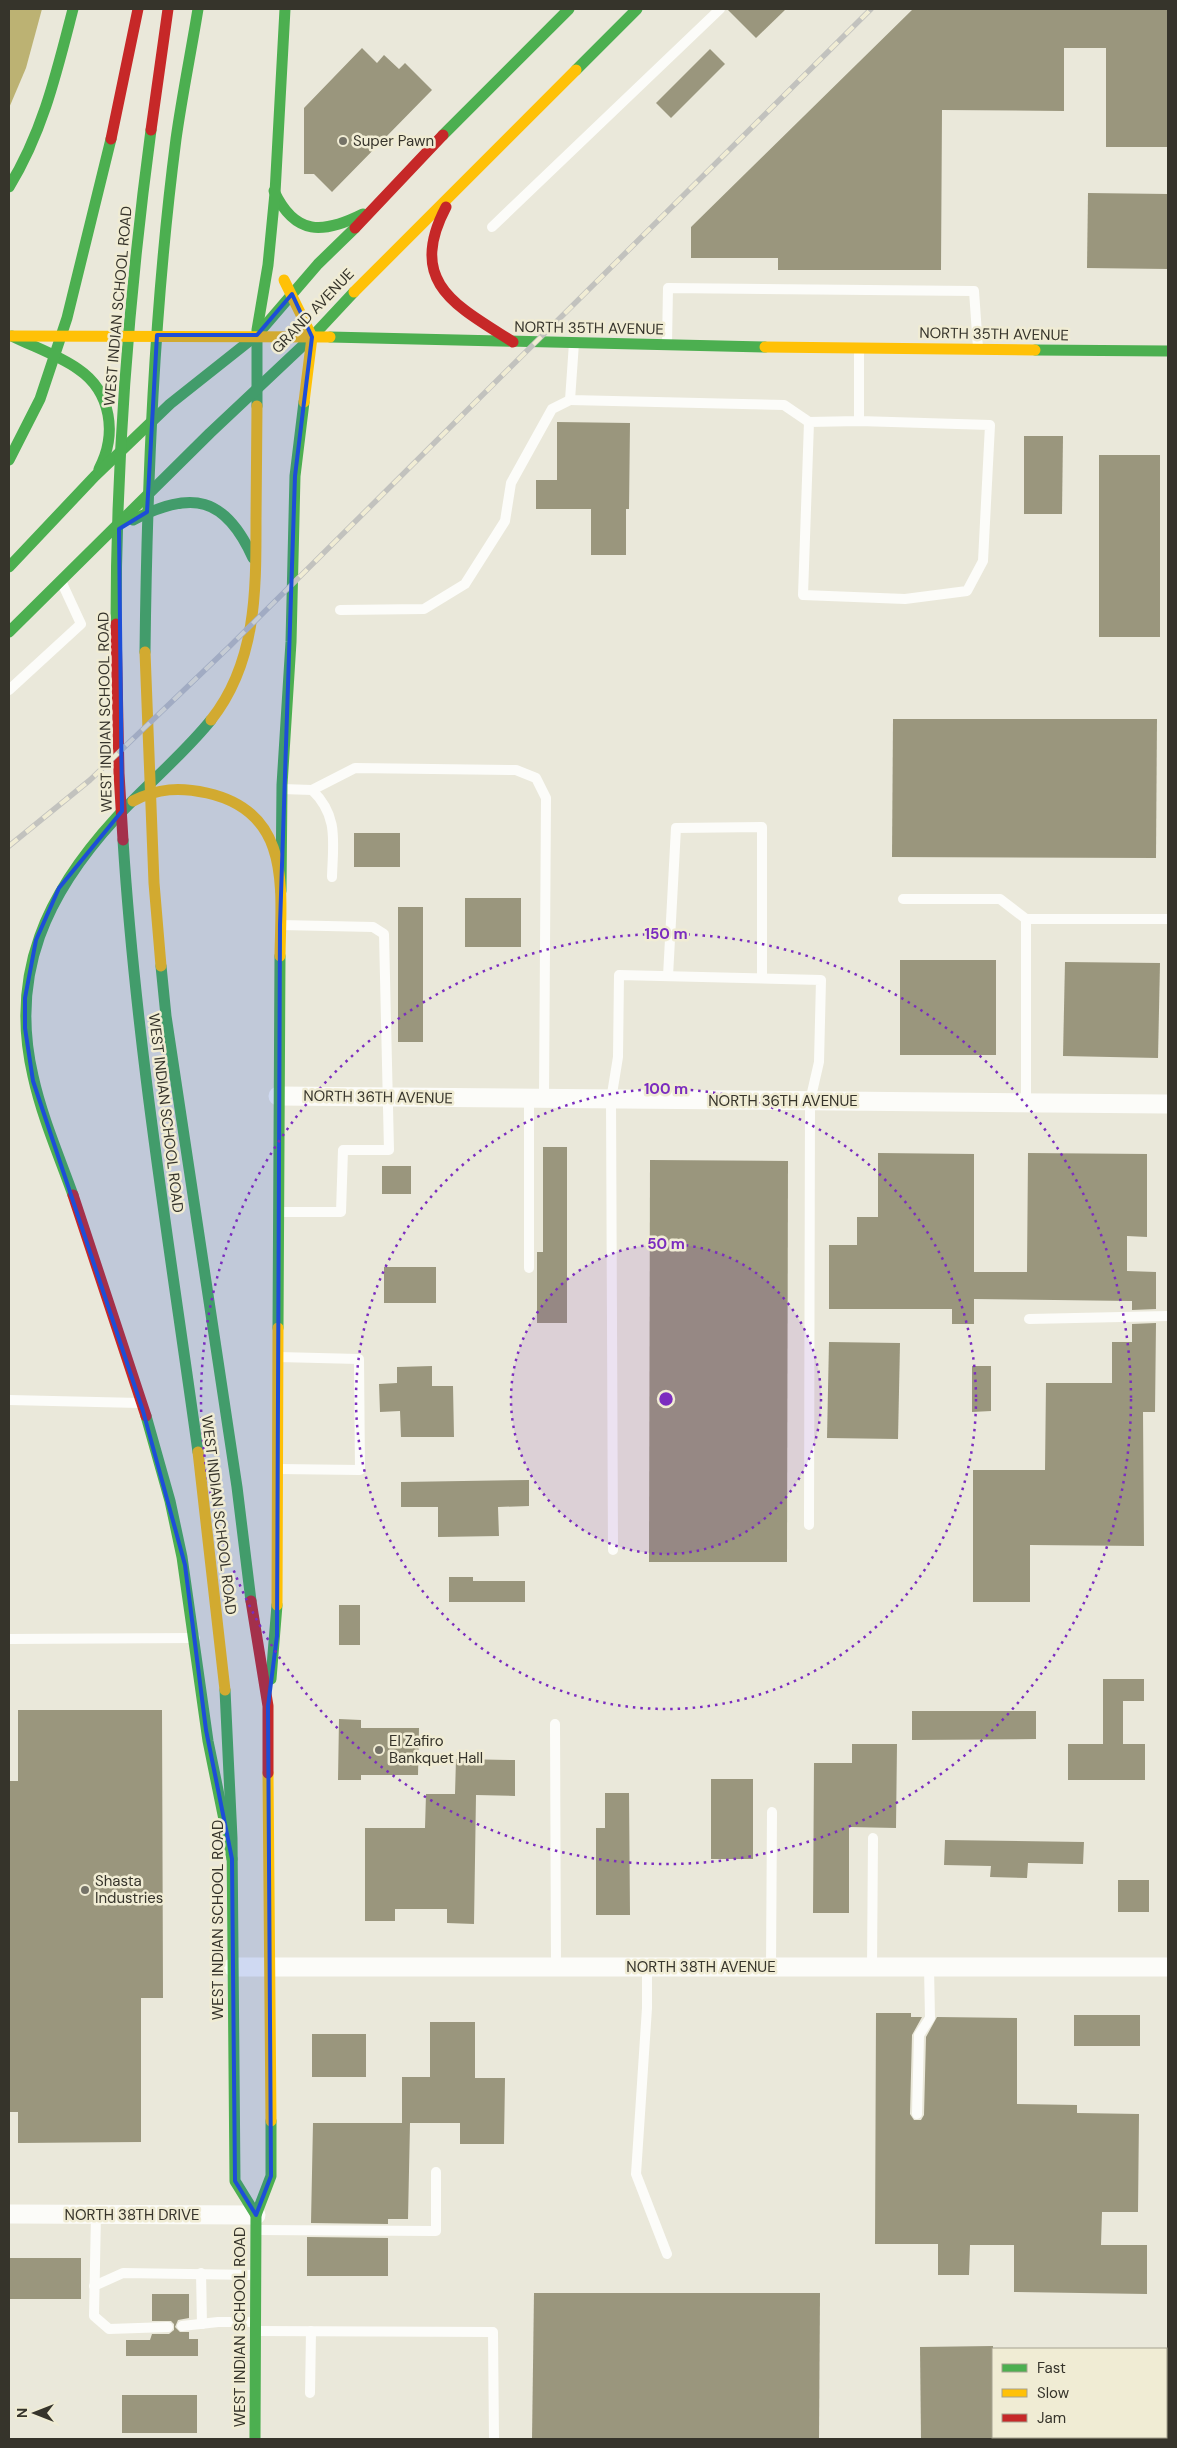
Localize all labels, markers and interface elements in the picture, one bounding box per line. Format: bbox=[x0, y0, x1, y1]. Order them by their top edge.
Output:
place label: Super Pawn bbox=[353, 131, 434, 151]
marker: Super Pawn bbox=[337, 135, 349, 147]
street label: WEST INDIAN SCHOOL ROAD bbox=[99, 205, 137, 407]
street label: GRAND AVENUE bbox=[267, 264, 359, 358]
street label: NORTH 35TH AVENUE bbox=[514, 317, 664, 339]
street label: NORTH 35TH AVENUE bbox=[919, 323, 1069, 345]
street label: WEST INDIAN SCHOOL ROAD bbox=[93, 611, 117, 813]
text: 150 m bbox=[645, 924, 688, 944]
street label: WEST INDIAN SCHOOL ROAD bbox=[144, 1012, 188, 1214]
text: 100 m bbox=[644, 1079, 688, 1099]
street label: NORTH 36TH AVENUE bbox=[303, 1086, 453, 1108]
street label: NORTH 36TH AVENUE bbox=[708, 1091, 858, 1111]
text: 50 m bbox=[647, 1234, 685, 1254]
centre of rings bbox=[657, 1390, 675, 1408]
street label: WEST INDIAN SCHOOL ROAD bbox=[197, 1414, 241, 1616]
place label: El Zafiro Bankquet Hall bbox=[389, 1731, 483, 1768]
marker: El Zafiro Bankquet Hall bbox=[373, 1744, 385, 1756]
street label: WEST INDIAN SCHOOL ROAD bbox=[208, 1820, 228, 2020]
place label: Shasta Industries bbox=[95, 1871, 163, 1908]
marker: Shasta Industries bbox=[79, 1884, 91, 1896]
street label: NORTH 38TH AVENUE bbox=[626, 1957, 776, 1977]
street label: NORTH 38TH DRIVE bbox=[65, 2205, 199, 2225]
street label: WEST INDIAN SCHOOL ROAD bbox=[230, 2227, 250, 2427]
legend bbox=[992, 2348, 1167, 2438]
text: Fast bbox=[1037, 2358, 1066, 2378]
text: Slow bbox=[1037, 2383, 1070, 2403]
north arrow bbox=[10, 2388, 60, 2438]
text: N bbox=[13, 2408, 31, 2418]
text: Jam bbox=[1037, 2408, 1066, 2428]

